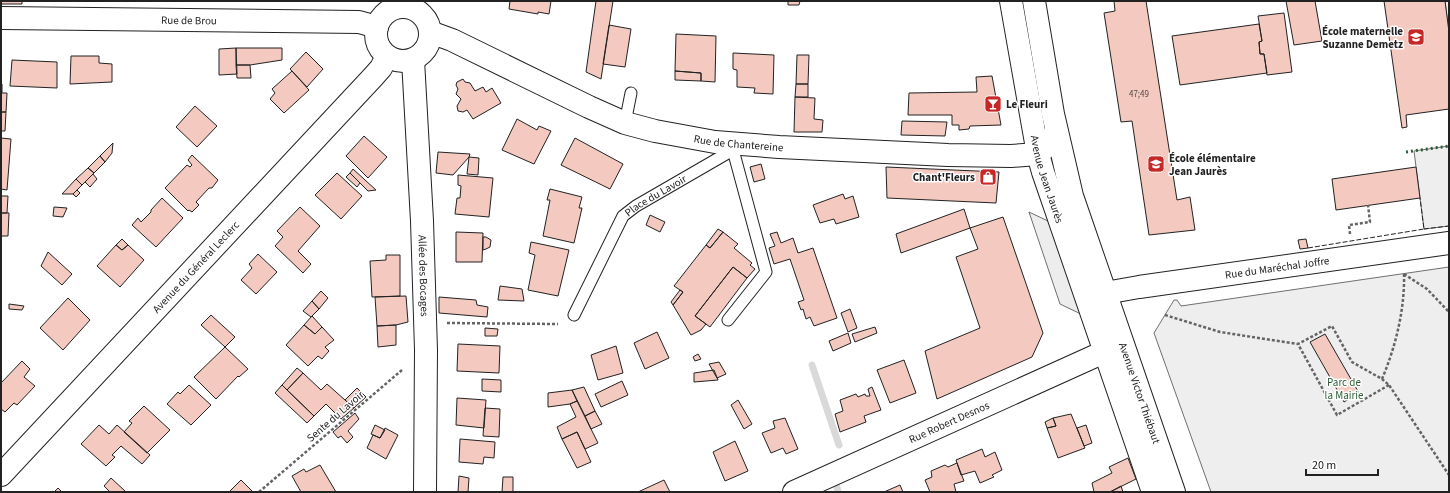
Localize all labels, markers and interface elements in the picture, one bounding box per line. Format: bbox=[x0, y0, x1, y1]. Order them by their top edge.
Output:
street label: Rue de Brou bbox=[161, 13, 217, 28]
place label: École maternelle Suzanne Demetz bbox=[1322, 24, 1403, 52]
school or university icon: École maternelle Suzanne Demetz bbox=[1406, 27, 1426, 47]
house number: 47;49 bbox=[1129, 88, 1150, 101]
bar icon: Le Fleuri bbox=[983, 94, 1003, 114]
place label: Le Fleuri bbox=[1006, 97, 1048, 112]
street label: Rue de Chantereine bbox=[693, 131, 784, 155]
street label: Avenue Jean Jaurès bbox=[1027, 134, 1067, 226]
place label: École élémentaire Jean Jaurès bbox=[1169, 151, 1256, 179]
school or university icon: École élémentaire Jean Jaurès bbox=[1146, 154, 1166, 174]
shop icon: Chant'Fleurs bbox=[978, 167, 998, 187]
place label: Chant'Fleurs bbox=[913, 170, 975, 185]
street label: Place du Lavoir bbox=[622, 171, 690, 220]
street label: Avenue du Général Leclerc bbox=[149, 218, 243, 316]
street label: Allée des Bocages bbox=[414, 235, 432, 317]
street label: Rue du Maréchal Joffre bbox=[1224, 253, 1331, 283]
street label: Avenue Victor Thiébaut bbox=[1115, 340, 1164, 446]
park label: Parc de la Mairie bbox=[1325, 375, 1364, 403]
street label: Sente du Lavoir bbox=[303, 387, 367, 445]
street label: Rue Robert Desnos bbox=[906, 398, 992, 447]
scale bar bbox=[1306, 451, 1378, 477]
text: 20 m bbox=[1312, 457, 1336, 474]

